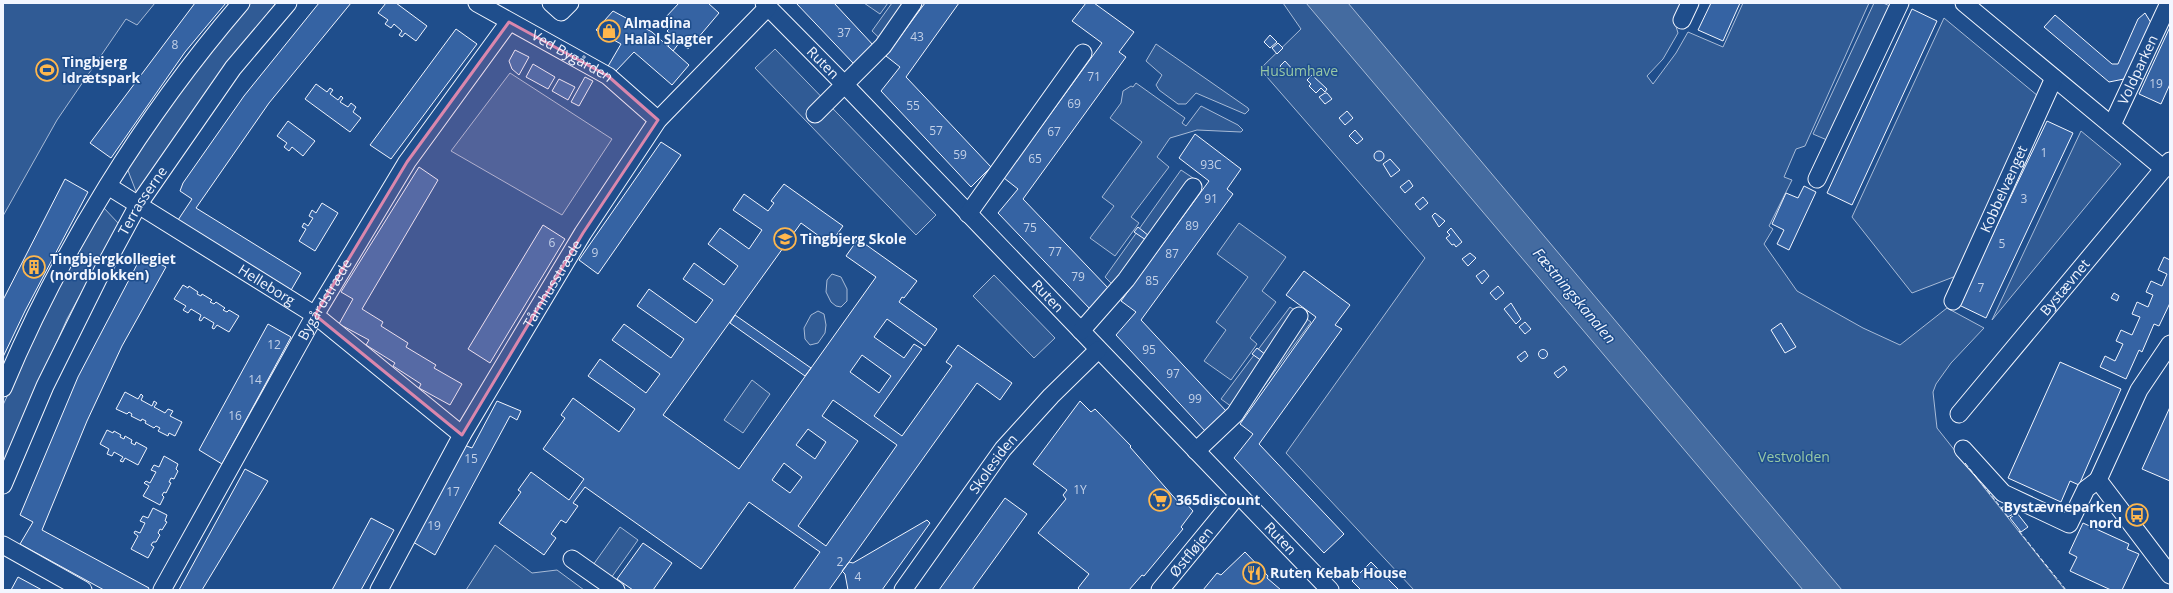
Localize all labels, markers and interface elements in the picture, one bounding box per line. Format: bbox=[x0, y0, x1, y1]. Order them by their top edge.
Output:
place label: Almadina Halal Slagter bbox=[624, 13, 714, 48]
shop icon: Almadina Halal Slagter bbox=[596, 18, 622, 44]
house number: 37 bbox=[837, 24, 851, 41]
street label: Ved Bygården bbox=[528, 25, 618, 86]
house number: 43 bbox=[910, 28, 924, 45]
street label: Voldparken bbox=[2113, 32, 2162, 107]
house number: 8 bbox=[172, 36, 179, 53]
street label: Ruten bbox=[803, 42, 844, 83]
place label: Tingbjerg Idrætspark bbox=[62, 52, 140, 87]
sports icon: Tingbjerg Idrætspark bbox=[34, 57, 60, 83]
park label: Husumhave bbox=[1260, 61, 1338, 80]
house number: 71 bbox=[1087, 68, 1101, 85]
house number: 19 bbox=[2149, 75, 2163, 92]
house number: 69 bbox=[1067, 95, 1081, 112]
house number: 55 bbox=[906, 97, 920, 114]
house number: 57 bbox=[929, 122, 943, 139]
house number: 67 bbox=[1047, 123, 1061, 140]
street label: Kobbelvænget bbox=[1975, 142, 2031, 235]
house number: 1 bbox=[2041, 144, 2047, 161]
house number: 59 bbox=[953, 146, 967, 163]
house number: 65 bbox=[1028, 150, 1042, 167]
house number: 93C bbox=[1200, 156, 1222, 173]
street label: Terrasserne bbox=[113, 162, 171, 238]
house number: 91 bbox=[1204, 190, 1218, 207]
house number: 3 bbox=[2021, 190, 2028, 207]
house number: 89 bbox=[1185, 217, 1199, 234]
house number: 75 bbox=[1023, 219, 1037, 236]
school or university icon: Tingbjerg Skole bbox=[772, 226, 798, 252]
place label: Tingbjerg Skole bbox=[800, 229, 906, 248]
house number: 6 bbox=[549, 234, 556, 251]
house number: 5 bbox=[1999, 235, 2006, 252]
street label: Tårnhusstræde bbox=[518, 236, 586, 331]
house number: 77 bbox=[1048, 243, 1062, 260]
water label: Fæstningskanalen bbox=[1529, 243, 1621, 347]
house number: 9 bbox=[592, 244, 599, 261]
house number: 87 bbox=[1165, 245, 1179, 262]
place label: Tingbjergkollegiet (nordblokken) bbox=[50, 249, 176, 284]
building icon: Tingbjergkollegiet (nordblokken) bbox=[21, 254, 47, 280]
street label: Bygårdstræde bbox=[293, 255, 356, 343]
street label: Bystævnet bbox=[2035, 255, 2093, 319]
street label: Helleborg bbox=[235, 260, 299, 310]
house number: 79 bbox=[1071, 268, 1085, 285]
house number: 85 bbox=[1145, 272, 1159, 289]
street label: Ruten bbox=[1028, 275, 1068, 316]
house number: 7 bbox=[1978, 279, 1985, 296]
house number: 12 bbox=[267, 336, 281, 353]
house number: 95 bbox=[1142, 341, 1156, 358]
house number: 97 bbox=[1166, 365, 1180, 382]
house number: 14 bbox=[248, 371, 262, 388]
house number: 99 bbox=[1188, 390, 1202, 407]
house number: 16 bbox=[228, 407, 242, 424]
street label: Skolesiden bbox=[964, 430, 1021, 497]
park label: Vestvolden bbox=[1758, 447, 1830, 466]
house number: 15 bbox=[464, 450, 478, 467]
house number: 1Y bbox=[1073, 481, 1087, 498]
house number: 17 bbox=[446, 483, 460, 500]
supermarket icon: 365discount bbox=[1147, 487, 1173, 513]
place label: 365discount bbox=[1176, 490, 1260, 509]
place label: Bystævneparken nord bbox=[2003, 497, 2122, 532]
bus stop icon: Bystævneparken nord bbox=[2124, 502, 2150, 528]
house number: 19 bbox=[427, 517, 441, 534]
street label: Ruten bbox=[1261, 518, 1301, 559]
street label: Østfløjen bbox=[1165, 523, 1217, 581]
house number: 2 bbox=[837, 553, 844, 570]
restaurant icon: Ruten Kebab House bbox=[1241, 560, 1267, 586]
place label: Ruten Kebab House bbox=[1270, 563, 1407, 582]
house number: 4 bbox=[855, 568, 862, 585]

